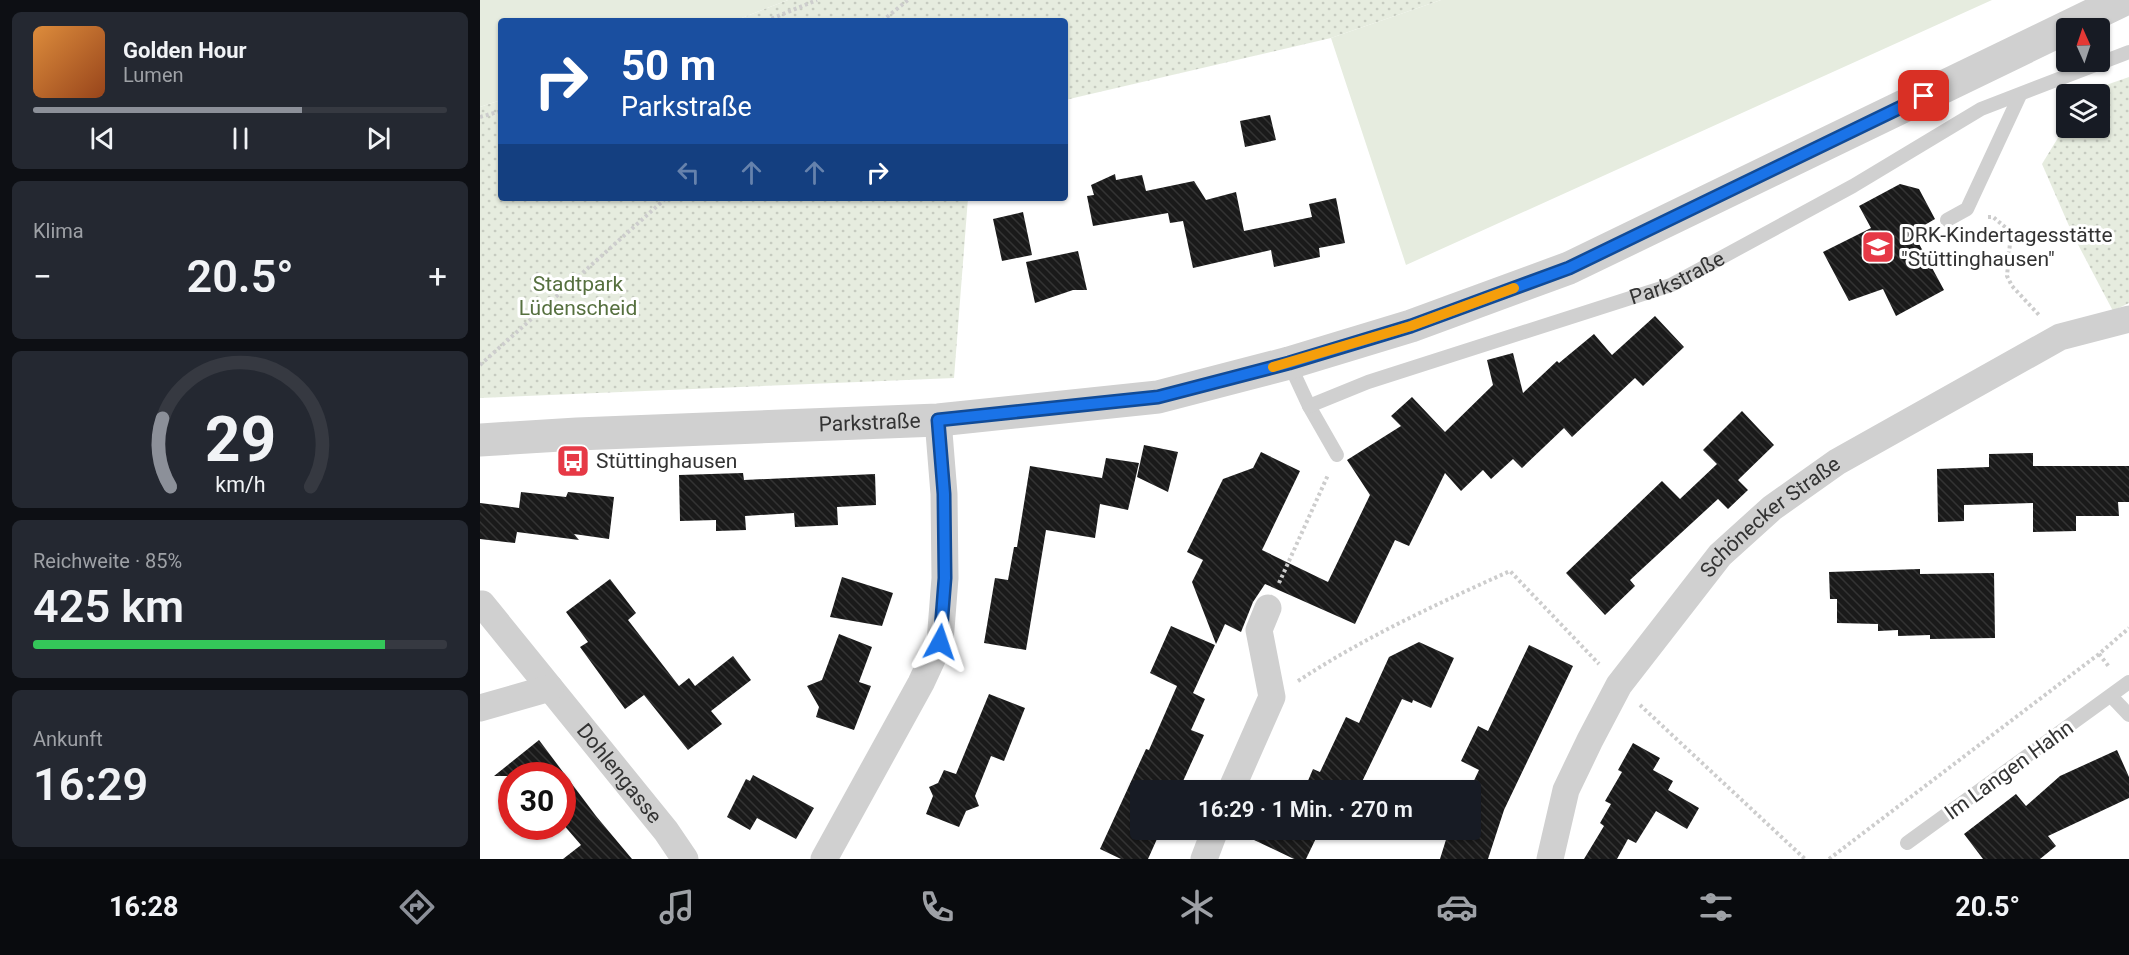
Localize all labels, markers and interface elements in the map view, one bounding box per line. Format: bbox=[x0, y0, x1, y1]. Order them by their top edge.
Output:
north arrow bbox=[2056, 18, 2110, 72]
map controls bbox=[2056, 18, 2110, 138]
text: Golden Hour bbox=[123, 38, 247, 63]
text: 50 m bbox=[621, 41, 716, 90]
icon: right bbox=[522, 42, 600, 120]
text: Lumen bbox=[123, 63, 184, 87]
pin bbox=[1898, 70, 1949, 121]
icon: arrive bbox=[1907, 79, 1940, 112]
button: layers bbox=[2056, 84, 2110, 138]
text: Parkstraße bbox=[621, 91, 752, 123]
icon: previous bbox=[86, 122, 119, 155]
icon: pause bbox=[224, 122, 257, 155]
icon: next bbox=[362, 122, 395, 155]
icon: left bbox=[672, 156, 705, 189]
icon: ahead bbox=[735, 156, 768, 189]
icon: ahead bbox=[798, 156, 831, 189]
icon: right bbox=[861, 156, 894, 189]
text: Klima bbox=[33, 219, 84, 243]
place label: DRK-Kindertagesstätte "Stüttinghausen" bbox=[1901, 223, 2113, 271]
school or university icon: DRK-Kindertagesstätte "Stüttinghausen" bbox=[1860, 229, 1896, 265]
street label: Parkstraße bbox=[1627, 246, 1729, 309]
text: 20.5° bbox=[186, 250, 294, 303]
text: − bbox=[33, 257, 52, 296]
text: + bbox=[428, 257, 447, 296]
park label: Stadtpark Lüdenscheid bbox=[519, 272, 637, 320]
text: 29 bbox=[204, 403, 276, 476]
street label: Parkstraße bbox=[818, 409, 921, 437]
bus stop icon: Stüttinghausen bbox=[555, 443, 591, 479]
place label: Stüttinghausen bbox=[596, 449, 737, 473]
street label: Schönecker Straße bbox=[1695, 452, 1845, 582]
text: km/h bbox=[215, 472, 265, 497]
text: Reichweite · 85% bbox=[33, 549, 182, 573]
text: 425 km bbox=[33, 580, 184, 633]
position arrow bbox=[908, 610, 972, 674]
street label: Im Langen Hahn bbox=[1940, 715, 2078, 825]
street label: Dohlengasse bbox=[572, 719, 667, 828]
text: Ankunft bbox=[33, 727, 103, 751]
text: 16:29 bbox=[33, 758, 148, 811]
speed limit sign: 30 bbox=[498, 762, 576, 840]
text: 16:29 · 1 Min. · 270 m bbox=[1198, 797, 1413, 822]
icon: directions bbox=[396, 886, 438, 928]
icon: music bbox=[656, 886, 698, 928]
icon: phone bbox=[916, 886, 958, 928]
icon: climate bbox=[1176, 886, 1218, 928]
icon: car bbox=[1436, 886, 1478, 928]
icon: filters bbox=[1695, 886, 1737, 928]
text: 16:28 bbox=[109, 891, 178, 923]
text: 20.5° bbox=[1955, 891, 2020, 923]

